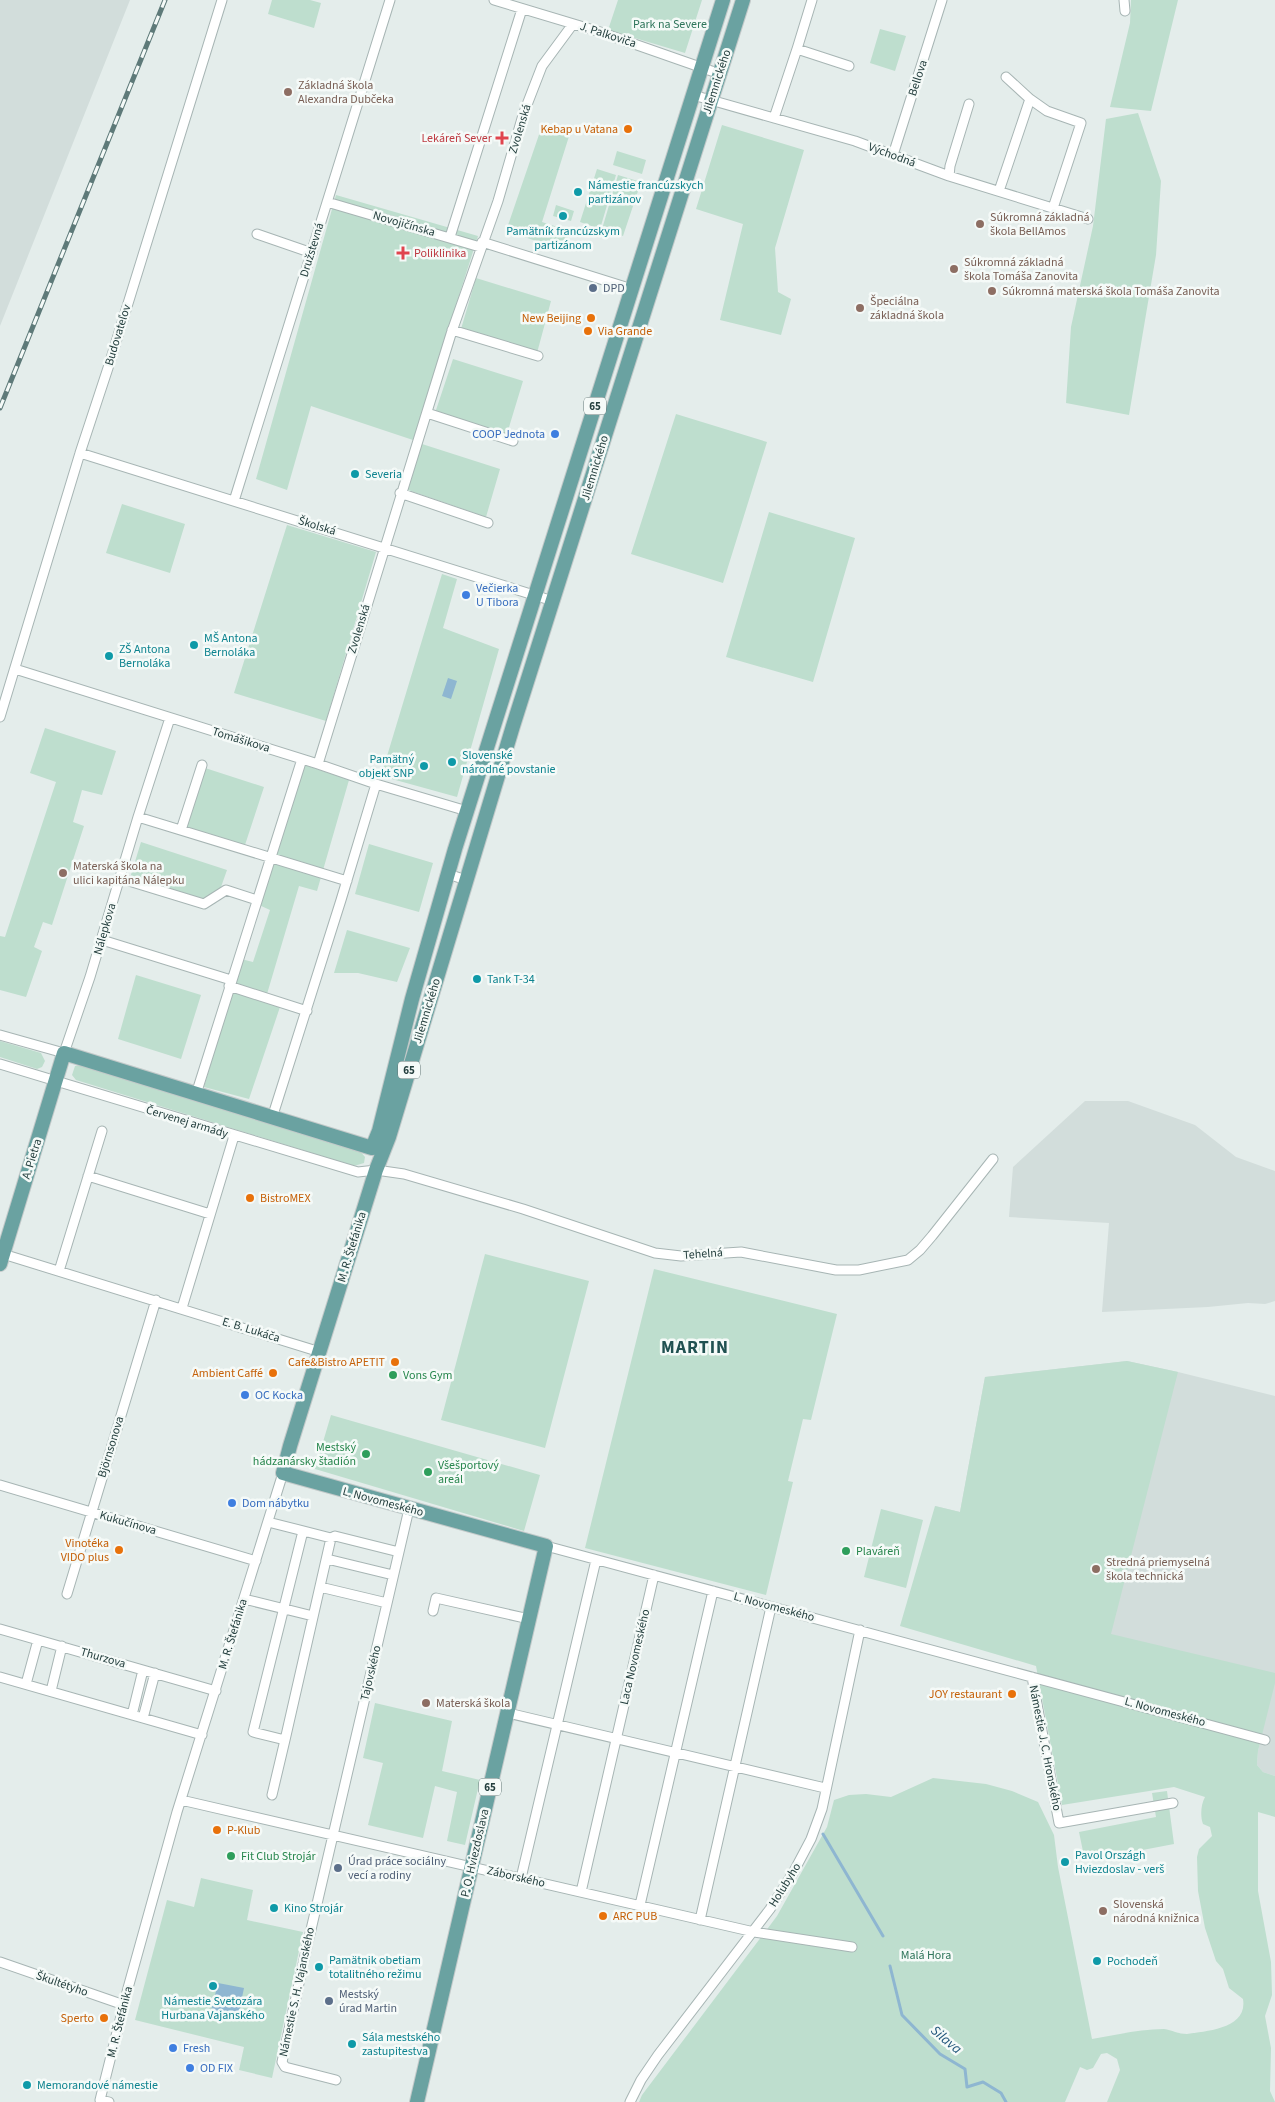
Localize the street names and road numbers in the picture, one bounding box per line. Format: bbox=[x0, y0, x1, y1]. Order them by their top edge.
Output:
street label: J. Palkoviča bbox=[578, 18, 638, 52]
street label: Jilemnického bbox=[699, 47, 735, 117]
street label: Bellova bbox=[904, 58, 932, 98]
street label: Zvolenská bbox=[504, 102, 536, 156]
street label: Východná bbox=[866, 139, 918, 171]
street label: Novojičínska bbox=[371, 207, 437, 241]
street label: Družstevná bbox=[296, 221, 328, 279]
street label: Budovateľov bbox=[101, 302, 135, 368]
road number: 65 bbox=[584, 398, 606, 414]
street label: Jilemnického bbox=[577, 433, 613, 503]
street label: Školská bbox=[296, 512, 338, 540]
street label: Zvolenská bbox=[343, 602, 375, 656]
street label: Tomášikova bbox=[210, 723, 272, 757]
street label: Nálepkova bbox=[90, 901, 120, 957]
street label: Jilemnického bbox=[409, 976, 445, 1046]
road number: 65 bbox=[398, 1062, 420, 1078]
street label: Červenej armády bbox=[144, 1101, 231, 1143]
street label: A. Pietra bbox=[18, 1137, 46, 1181]
street label: M. R. Štefánika bbox=[333, 1210, 371, 1284]
street label: Tehelná bbox=[683, 1244, 723, 1264]
street label: E. B. Lukáča bbox=[220, 1313, 282, 1347]
street label: Björnsonova bbox=[94, 1414, 128, 1480]
street label: L. Novomeského bbox=[341, 1483, 425, 1521]
street label: Kukučínova bbox=[98, 1507, 158, 1539]
street label: L. Novomeského bbox=[732, 1588, 816, 1626]
street label: M. R. Štefánika bbox=[214, 1597, 252, 1671]
street label: Laca Novomeského bbox=[616, 1608, 654, 1706]
street label: Thurzova bbox=[78, 1643, 128, 1673]
street label: Tajovského bbox=[356, 1644, 386, 1702]
street label: Námestie J. C. Hronského bbox=[1024, 1684, 1066, 1812]
street label: L. Novomeského bbox=[1123, 1693, 1207, 1731]
road number: 65 bbox=[479, 1778, 501, 1795]
street label: P. O. Hviezdoslava bbox=[457, 1807, 493, 1899]
street label: Holubyho bbox=[765, 1860, 805, 1910]
street label: Záborského bbox=[485, 1862, 547, 1892]
street label: Námestie S. H. Vajanského bbox=[275, 1926, 319, 2058]
street label: Škultétyho bbox=[34, 1967, 90, 2001]
street label: M. R. Štefánika bbox=[103, 1985, 137, 2059]

